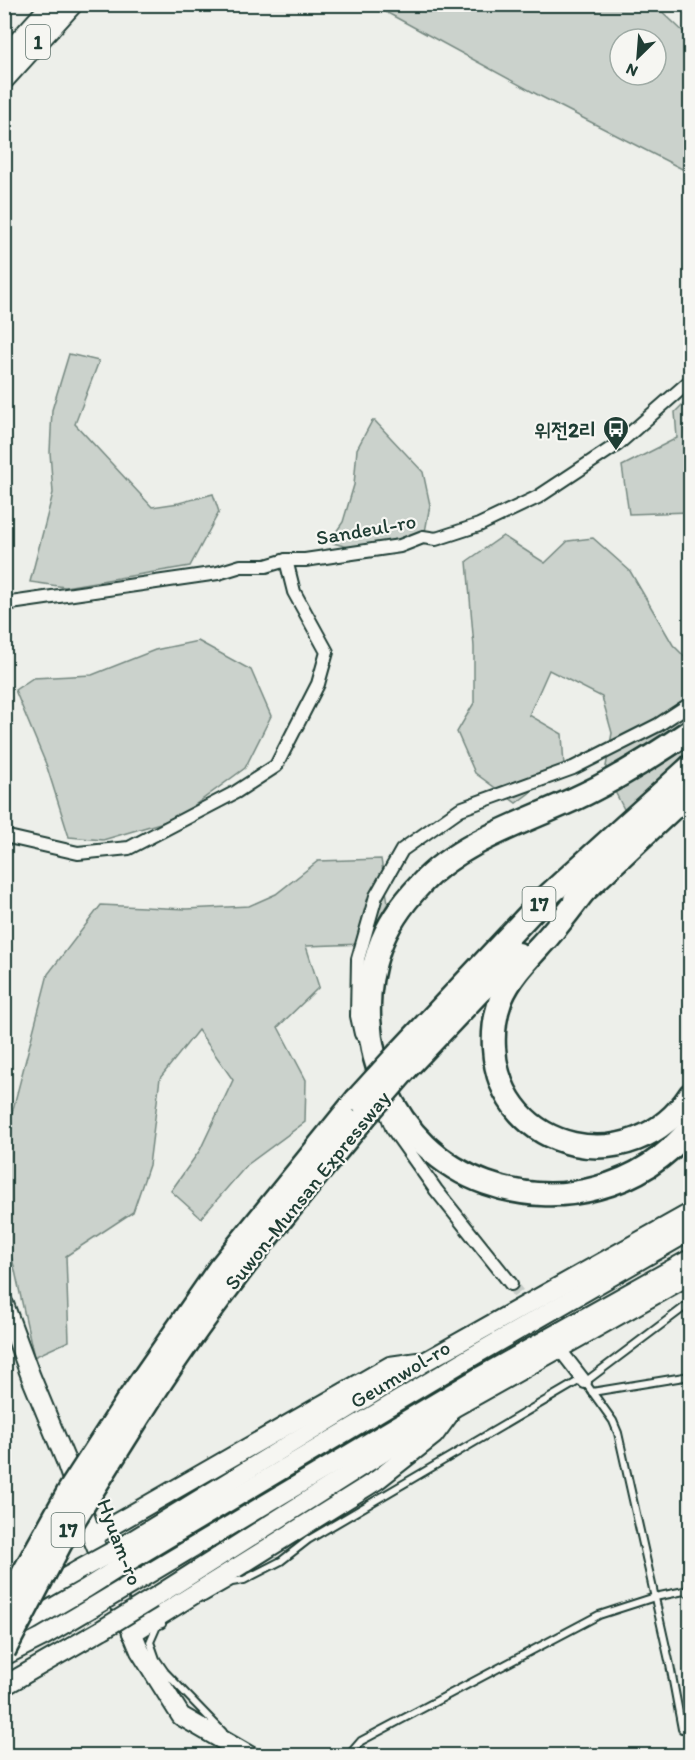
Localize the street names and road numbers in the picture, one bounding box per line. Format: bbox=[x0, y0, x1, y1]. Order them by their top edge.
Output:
road number: 1 bbox=[26, 25, 50, 59]
street label: Sandeul-ro bbox=[314, 508, 418, 550]
road number: 17 bbox=[522, 887, 556, 921]
street label: Suwon-Munsan Expressway bbox=[219, 1085, 395, 1295]
street label: Geumwol-ro bbox=[346, 1334, 454, 1414]
street label: Hyuam-ro bbox=[92, 1495, 148, 1589]
road number: 17 bbox=[52, 1513, 84, 1547]

